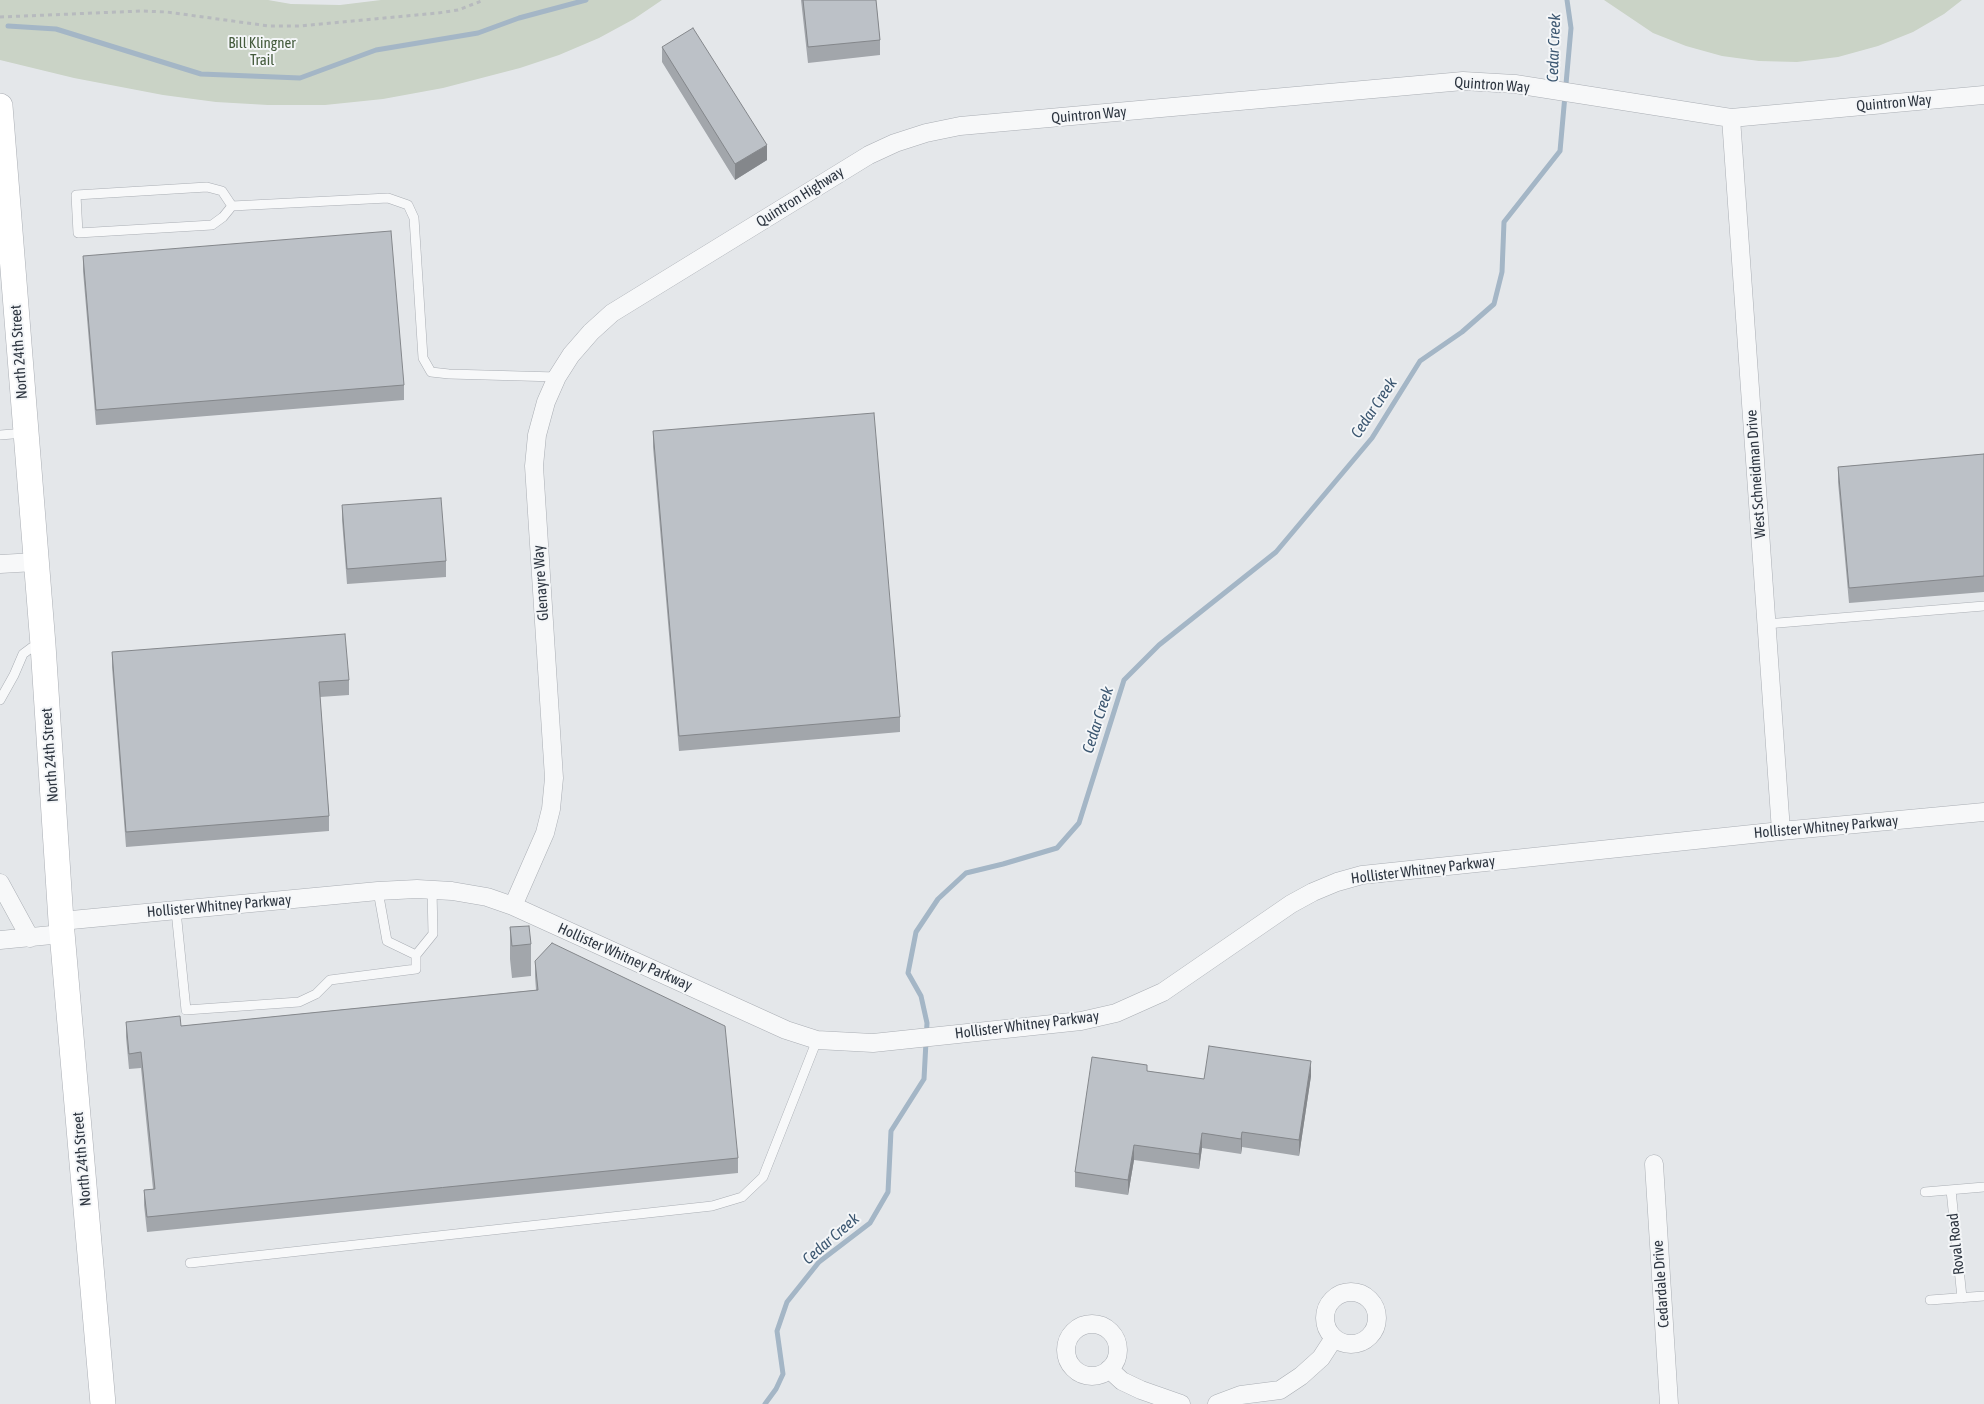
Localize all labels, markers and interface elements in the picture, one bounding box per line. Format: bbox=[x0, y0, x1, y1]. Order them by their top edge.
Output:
water label: Cedar Creek bbox=[1543, 13, 1565, 83]
park label: Bill Klingner Trail bbox=[228, 34, 296, 69]
street label: Quintron Way bbox=[1454, 73, 1530, 97]
street label: Quintron Way bbox=[1856, 91, 1932, 115]
street label: Quintron Way bbox=[1051, 103, 1127, 127]
street label: Quintron Highway bbox=[753, 163, 847, 231]
street label: North 24th Street bbox=[7, 304, 31, 400]
water label: Cedar Creek bbox=[1347, 374, 1401, 442]
street label: West Schneidman Drive bbox=[1743, 409, 1769, 539]
street label: Glenayre Way bbox=[529, 545, 553, 621]
water label: Cedar Creek bbox=[1078, 684, 1118, 756]
street label: North 24th Street bbox=[38, 707, 62, 803]
street label: Hollister Whitney Parkway bbox=[1753, 812, 1899, 842]
street label: Hollister Whitney Parkway bbox=[1350, 852, 1496, 888]
street label: Hollister Whitney Parkway bbox=[146, 891, 292, 921]
street label: Hollister Whitney Parkway bbox=[555, 919, 695, 995]
street label: Hollister Whitney Parkway bbox=[954, 1007, 1100, 1043]
street label: North 24th Street bbox=[69, 1111, 95, 1207]
water label: Cedar Creek bbox=[799, 1209, 863, 1269]
street label: Roval Road bbox=[1944, 1212, 1968, 1276]
street label: Cedardale Drive bbox=[1649, 1240, 1673, 1328]

